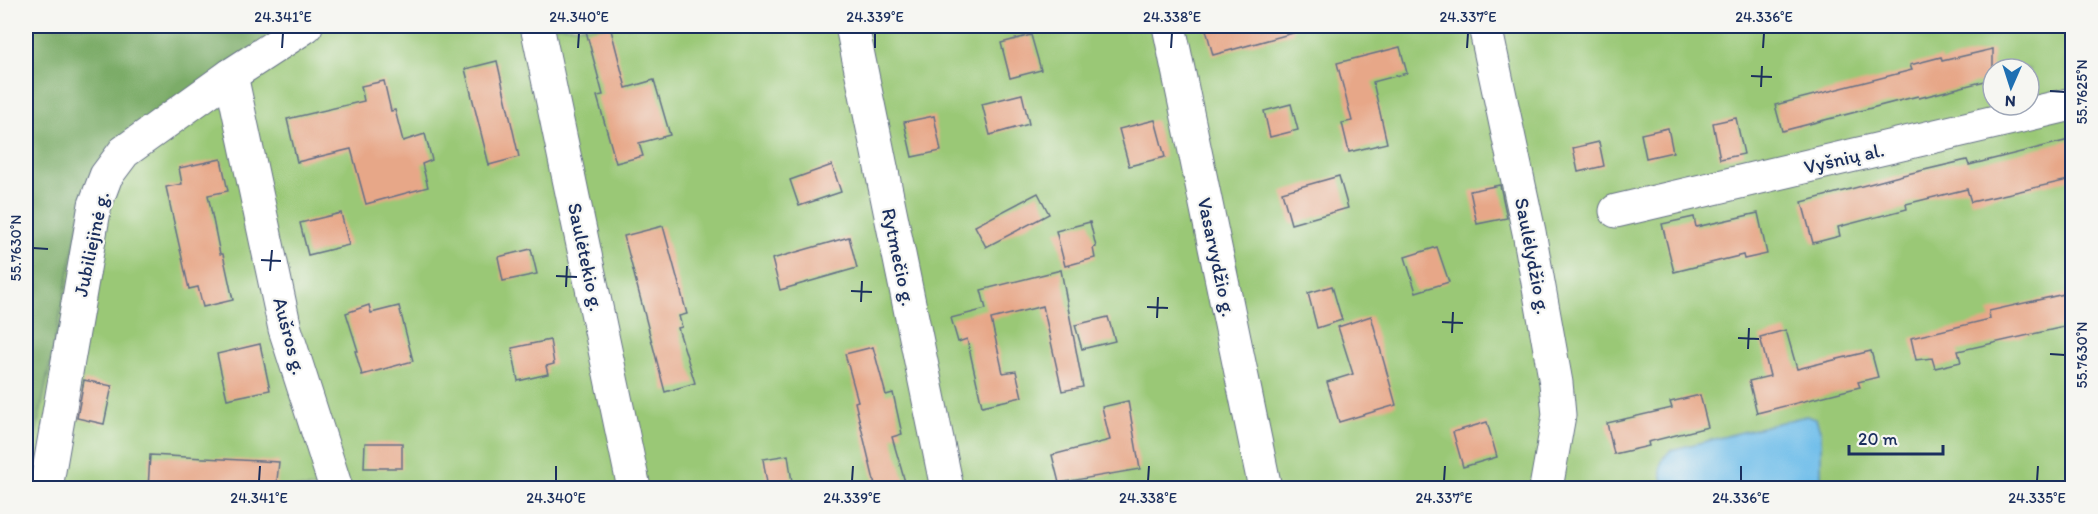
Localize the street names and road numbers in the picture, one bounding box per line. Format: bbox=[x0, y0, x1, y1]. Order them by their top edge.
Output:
street label: Vyšnių al. bbox=[1802, 137, 1886, 179]
street label: Jubiliejinė g. bbox=[68, 189, 114, 299]
street label: Vasarvydžio g. bbox=[1193, 195, 1241, 319]
street label: Saulėlydžio g. bbox=[1510, 196, 1556, 316]
street label: Saulėtekio g. bbox=[563, 201, 609, 313]
street label: Rytmečio g. bbox=[877, 206, 921, 308]
street label: Aušros g. bbox=[268, 295, 312, 377]

